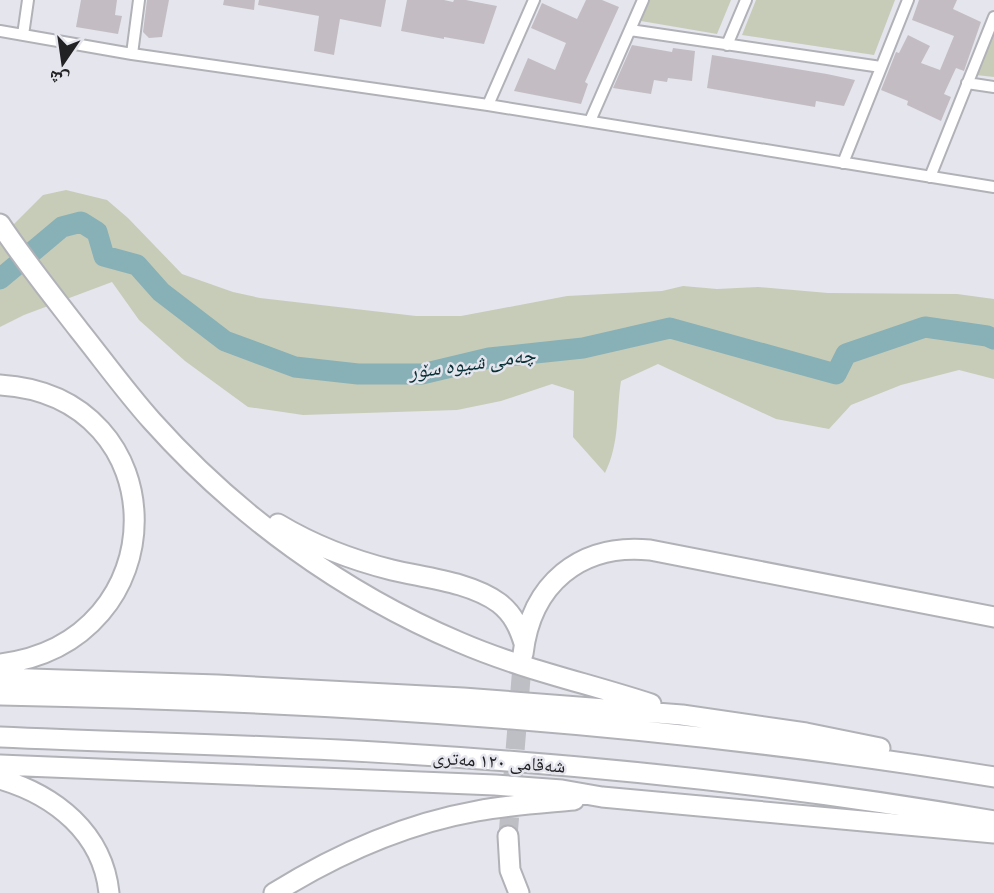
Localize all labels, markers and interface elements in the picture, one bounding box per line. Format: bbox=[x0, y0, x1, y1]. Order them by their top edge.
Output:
north arrow bbox=[28, 28, 98, 98]
text: ش bbox=[46, 65, 72, 94]
water label: چەمی شیوە سۆر bbox=[405, 339, 538, 386]
street label: شەقامی ١٢٠ مەتری bbox=[432, 743, 566, 779]

